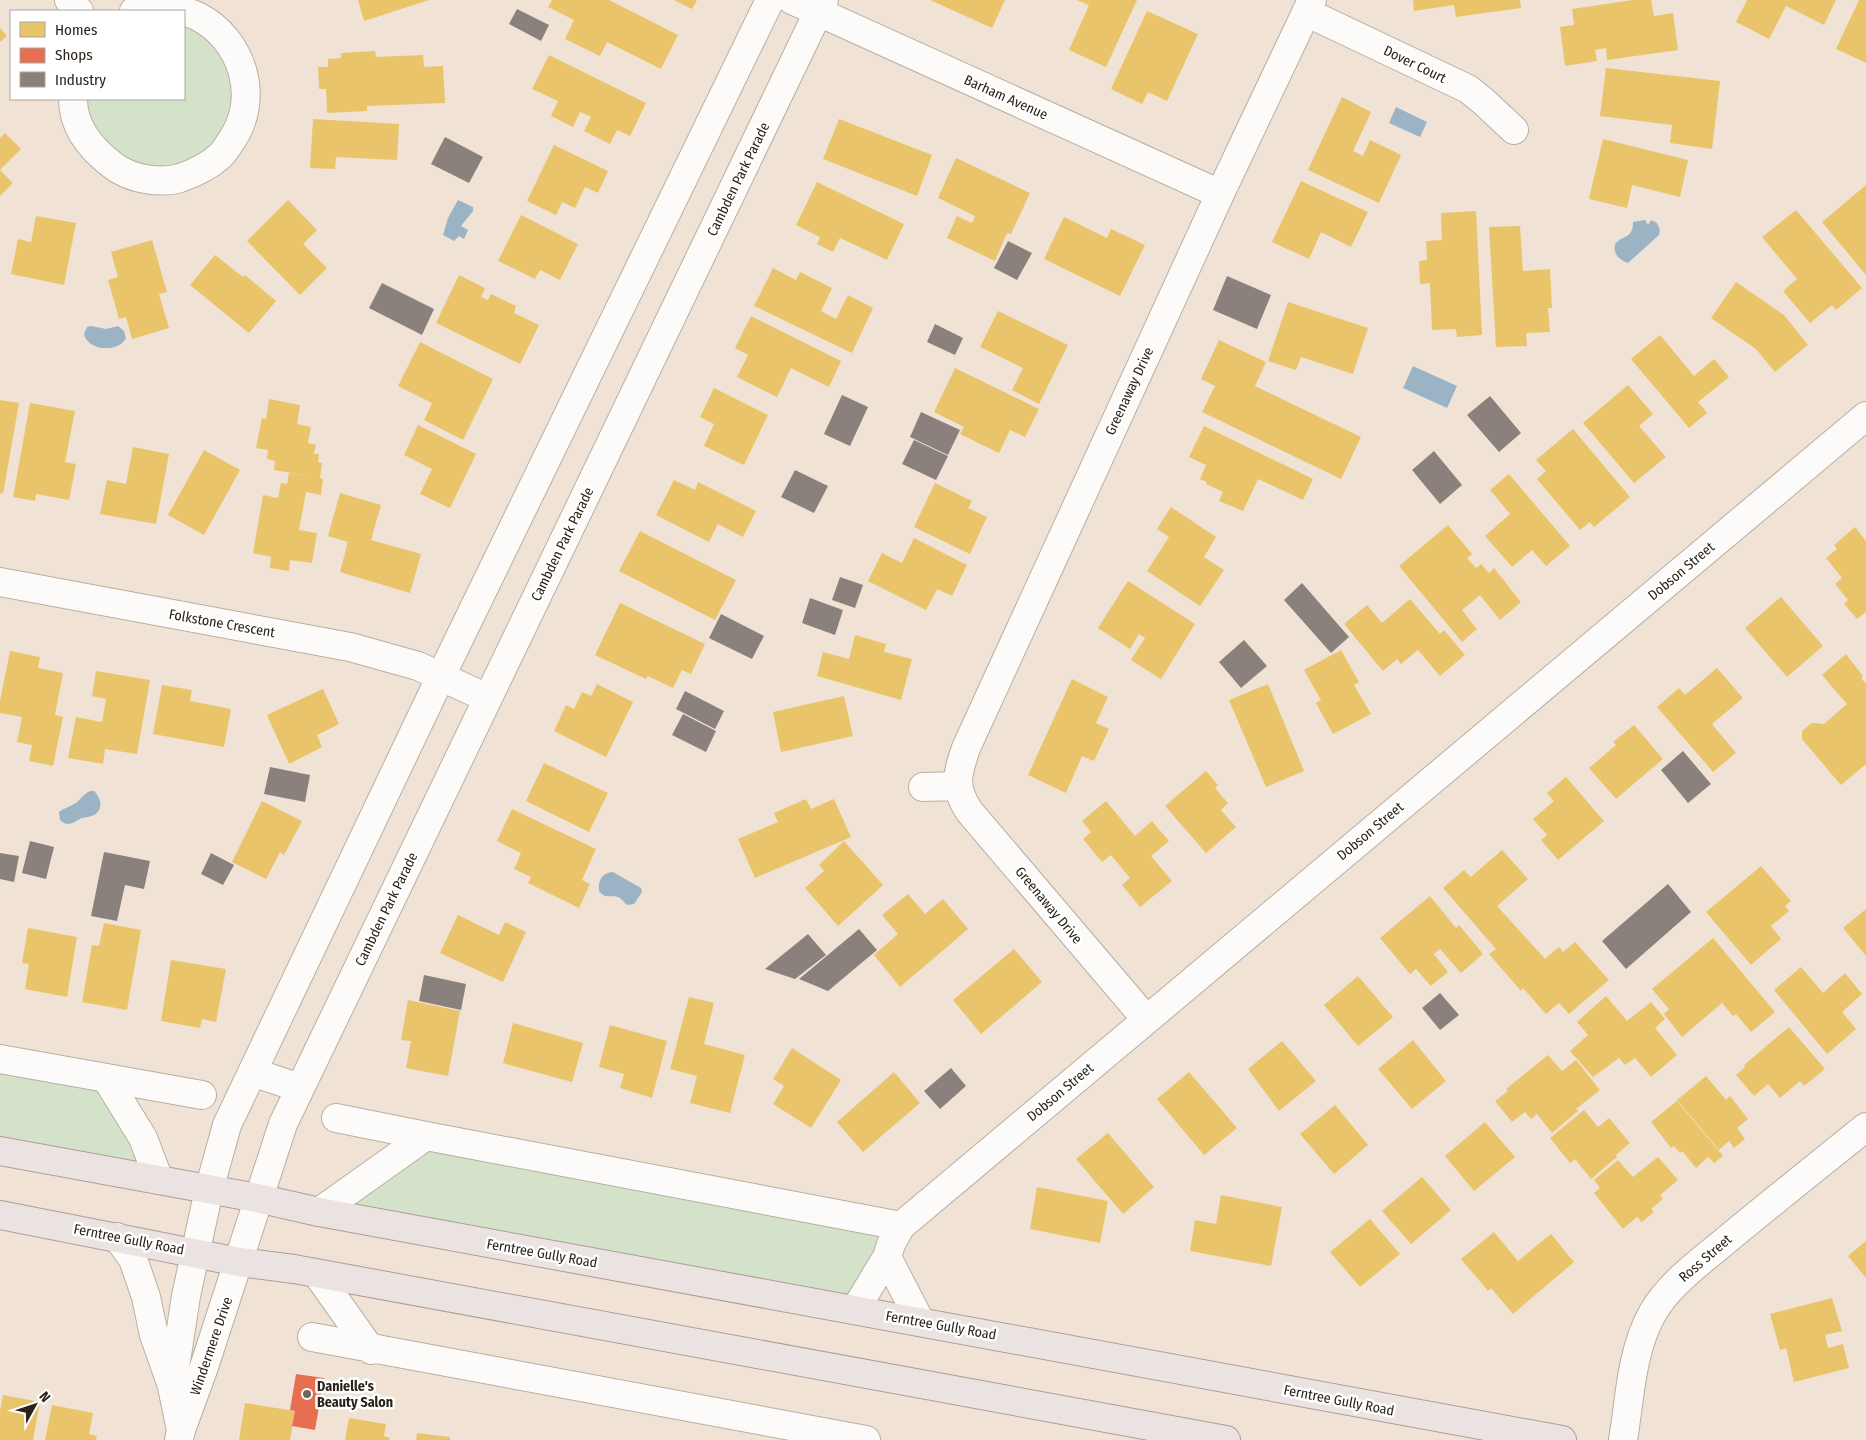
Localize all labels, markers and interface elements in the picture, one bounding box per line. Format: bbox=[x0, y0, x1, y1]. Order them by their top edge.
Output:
legend bbox=[10, 10, 185, 100]
text: Homes bbox=[55, 21, 97, 39]
street label: Dover Court bbox=[1381, 42, 1449, 87]
text: Shops bbox=[55, 46, 93, 64]
text: Industry bbox=[55, 71, 106, 89]
street label: Barham Avenue bbox=[961, 71, 1050, 124]
street label: Cambden Park Parade bbox=[704, 119, 773, 239]
street label: Greenaway Drive bbox=[1102, 344, 1157, 438]
street label: Cambden Park Parade bbox=[528, 484, 597, 604]
street label: Dobson Street bbox=[1645, 538, 1718, 604]
street label: Folkstone Crescent bbox=[168, 606, 277, 641]
street label: Dobson Street bbox=[1334, 798, 1407, 864]
street label: Cambden Park Parade bbox=[352, 849, 421, 969]
street label: Greenaway Drive bbox=[1011, 863, 1086, 947]
street label: Dobson Street bbox=[1024, 1059, 1097, 1125]
street label: Ferntree Gully Road bbox=[72, 1220, 186, 1259]
street label: Ross Street bbox=[1675, 1231, 1735, 1286]
street label: Ferntree Gully Road bbox=[485, 1235, 599, 1272]
street label: Windermere Drive bbox=[187, 1295, 236, 1397]
street label: Ferntree Gully Road bbox=[884, 1307, 998, 1344]
place label: Danielle's Beauty Salon bbox=[317, 1378, 393, 1411]
north arrow bbox=[10, 1380, 60, 1430]
street label: Ferntree Gully Road bbox=[1282, 1381, 1396, 1420]
text: N bbox=[35, 1388, 54, 1406]
marker: Danielle's Beauty Salon bbox=[301, 1388, 313, 1400]

